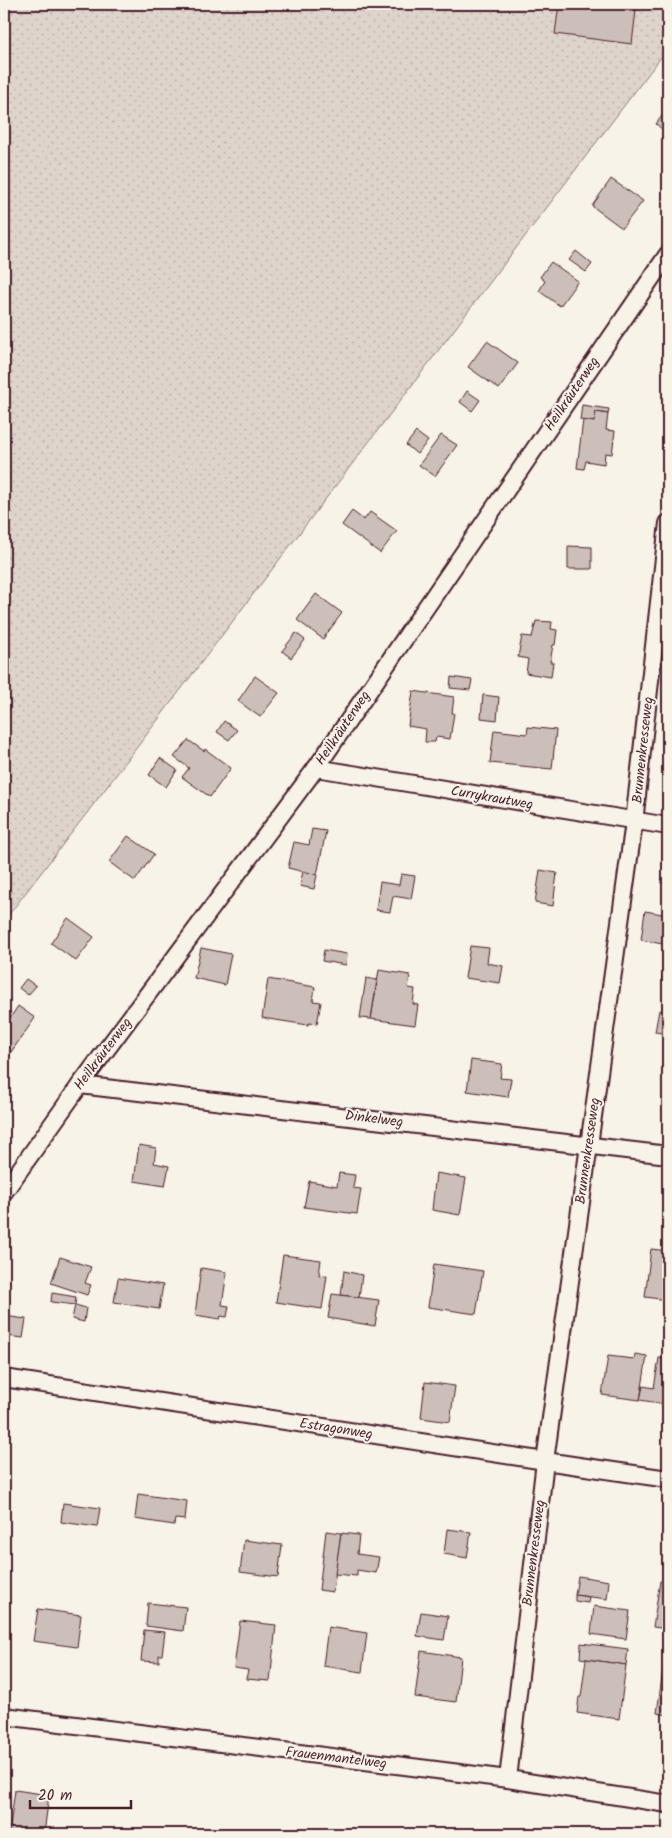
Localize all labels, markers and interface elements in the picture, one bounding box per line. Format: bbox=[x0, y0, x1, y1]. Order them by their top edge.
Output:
street label: Heilkräuterweg bbox=[539, 352, 605, 436]
street label: Heilkräuterweg bbox=[310, 686, 376, 770]
street label: Brunnenkresseweg bbox=[626, 696, 660, 804]
street label: Currykrautweg bbox=[449, 780, 535, 816]
street label: Heilkräuterweg bbox=[68, 1013, 138, 1095]
street label: Brunnenkresseweg bbox=[570, 1096, 606, 1206]
street label: Dinkelweg bbox=[344, 1105, 404, 1133]
street label: Estragonweg bbox=[298, 1412, 374, 1446]
street label: Brunnenkresseweg bbox=[517, 1499, 551, 1607]
street label: Frauenmantelweg bbox=[284, 1741, 388, 1775]
scale bar bbox=[30, 1778, 131, 1810]
text: 20 m bbox=[38, 1784, 72, 1808]

